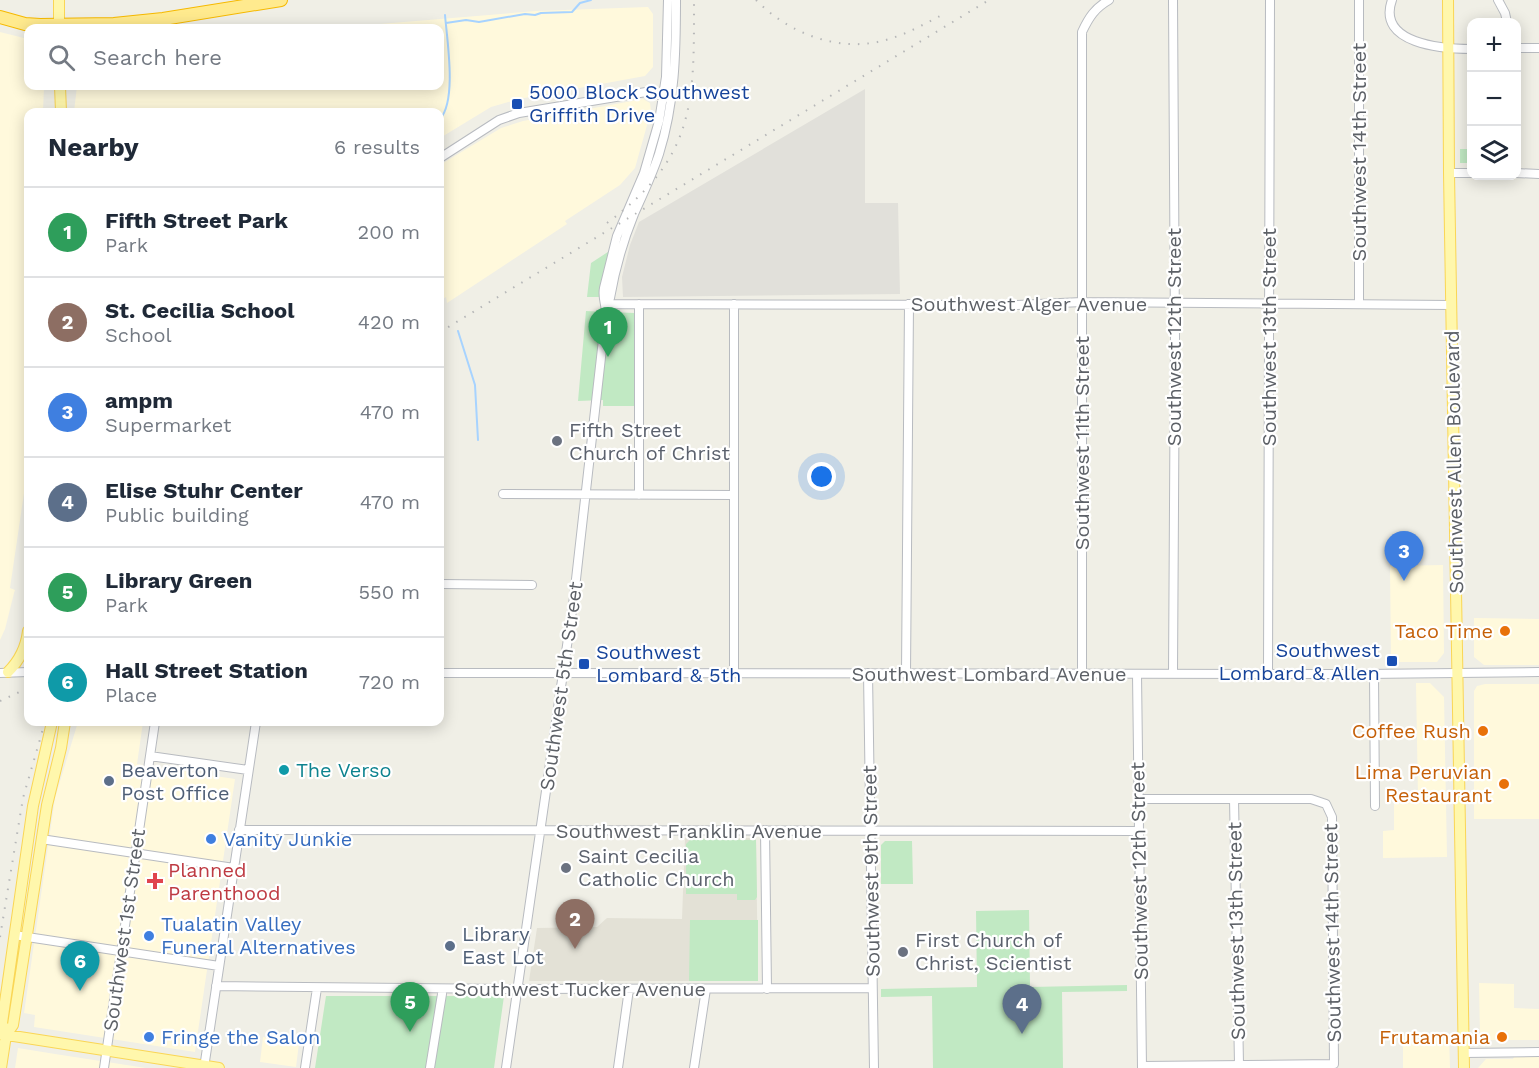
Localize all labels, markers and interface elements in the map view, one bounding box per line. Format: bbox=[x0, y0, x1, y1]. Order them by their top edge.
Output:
map controls bbox=[1467, 18, 1521, 180]
button: + bbox=[1467, 18, 1521, 72]
search box bbox=[24, 24, 444, 90]
icon: search bbox=[45, 41, 78, 74]
street label: Southwest 14th Street bbox=[1347, 42, 1371, 261]
text: Search here bbox=[93, 45, 222, 70]
button: − bbox=[1467, 72, 1521, 126]
place label: 5000 Block Southwest Griffith Drive bbox=[529, 80, 750, 127]
marker: 5000 Block Southwest Griffith Drive bbox=[510, 97, 524, 111]
button: layers bbox=[1467, 126, 1521, 180]
text: Nearby bbox=[48, 132, 139, 162]
text: 6 results bbox=[334, 135, 420, 159]
text: Fifth Street Park bbox=[105, 208, 288, 233]
text: 1 bbox=[63, 220, 72, 244]
text: 200 m bbox=[358, 220, 420, 244]
street label: Southwest 12th Street bbox=[1162, 227, 1186, 446]
street label: Southwest 13th Street bbox=[1257, 227, 1281, 446]
text: Park bbox=[105, 233, 148, 257]
street label: Southwest Alger Avenue bbox=[911, 292, 1147, 316]
text: St. Cecilia School bbox=[105, 298, 294, 323]
pin: 1 bbox=[588, 308, 628, 357]
text: 2 bbox=[62, 310, 73, 334]
text: 420 m bbox=[358, 310, 420, 334]
text: School bbox=[105, 323, 172, 347]
street label: Southwest Allen Boulevard bbox=[1440, 330, 1468, 594]
street label: Southwest 11th Street bbox=[1070, 335, 1094, 550]
text: ampm bbox=[105, 388, 173, 413]
text: 3 bbox=[62, 400, 73, 424]
text: 470 m bbox=[360, 400, 420, 424]
text: Supermarket bbox=[105, 413, 231, 437]
place label: Fifth Street Church of Christ bbox=[569, 418, 730, 465]
marker: Fifth Street Church of Christ bbox=[550, 434, 564, 448]
your location bbox=[807, 462, 836, 491]
text: Elise Stuhr Center bbox=[105, 478, 303, 503]
text: 4 bbox=[61, 490, 74, 514]
text: 470 m bbox=[360, 490, 420, 514]
text: Public building bbox=[105, 503, 249, 527]
pin: 3 bbox=[1384, 532, 1424, 581]
text: Library Green bbox=[105, 568, 253, 593]
street label: Southwest 5th Street bbox=[534, 579, 588, 792]
text: 5 bbox=[62, 580, 73, 604]
text: 550 m bbox=[358, 580, 420, 604]
text: Park bbox=[105, 593, 148, 617]
place label: Taco Time bbox=[1394, 619, 1493, 643]
marker: Taco Time bbox=[1498, 624, 1512, 638]
place label: Southwest Lombard & Allen bbox=[1218, 638, 1381, 685]
place label: Southwest Lombard & 5th bbox=[596, 640, 741, 687]
marker: Southwest Lombard & Allen bbox=[1385, 654, 1399, 668]
marker: Southwest Lombard & 5th bbox=[577, 657, 591, 671]
text: Hall Street Station bbox=[105, 658, 308, 683]
street label: Southwest Lombard Avenue bbox=[851, 662, 1127, 686]
text: 6 bbox=[61, 670, 74, 694]
text: 720 m bbox=[359, 670, 420, 694]
text: Place bbox=[105, 683, 157, 707]
place label: Coffee Rush bbox=[1352, 719, 1471, 743]
marker: Coffee Rush bbox=[1476, 724, 1490, 738]
place label: Beaverton Post Office bbox=[121, 758, 230, 805]
place label: The Verso bbox=[296, 758, 392, 782]
place label: Lima Peruvian Restaurant bbox=[1355, 760, 1493, 807]
street label: Southwest 12th Street bbox=[1125, 761, 1153, 980]
marker: The Verso bbox=[277, 763, 291, 777]
street label: Southwest 9th Street bbox=[857, 764, 885, 977]
marker: Beaverton Post Office bbox=[102, 774, 116, 788]
marker: Lima Peruvian Restaurant bbox=[1497, 777, 1511, 791]
street label: Southwest Franklin Avenue bbox=[556, 819, 822, 843]
street label: Southwest 13th Street bbox=[1222, 821, 1250, 1040]
street label: Southwest 14th Street bbox=[1318, 823, 1346, 1043]
street label: Southwest 1st Street bbox=[98, 826, 150, 1033]
place label: Vanity Junkie bbox=[223, 827, 352, 851]
marker: Vanity Junkie bbox=[204, 832, 218, 846]
place label: Saint Cecilia Catholic Church bbox=[578, 844, 735, 891]
place label: Planned Parenthood bbox=[168, 858, 280, 905]
marker: Saint Cecilia Catholic Church bbox=[559, 861, 573, 875]
marker: Planned Parenthood bbox=[146, 872, 164, 890]
pin: 2 bbox=[556, 900, 594, 949]
place label: Tualatin Valley Funeral Alternatives bbox=[161, 912, 356, 959]
place label: Library East Lot bbox=[462, 922, 544, 969]
place label: First Church of Christ, Scientist bbox=[915, 928, 1072, 975]
marker: Tualatin Valley Funeral Alternatives bbox=[142, 929, 156, 943]
marker: Library East Lot bbox=[443, 939, 457, 953]
pin: 6 bbox=[60, 942, 100, 991]
marker: First Church of Christ, Scientist bbox=[896, 945, 910, 959]
street label: Southwest Tucker Avenue bbox=[454, 977, 706, 1001]
pin: 5 bbox=[390, 982, 430, 1032]
pin: 4 bbox=[1002, 984, 1042, 1034]
place label: Fringe the Salon bbox=[161, 1025, 320, 1049]
place label: Frutamania bbox=[1379, 1025, 1490, 1049]
marker: Fringe the Salon bbox=[142, 1030, 156, 1044]
marker: Frutamania bbox=[1495, 1030, 1509, 1044]

